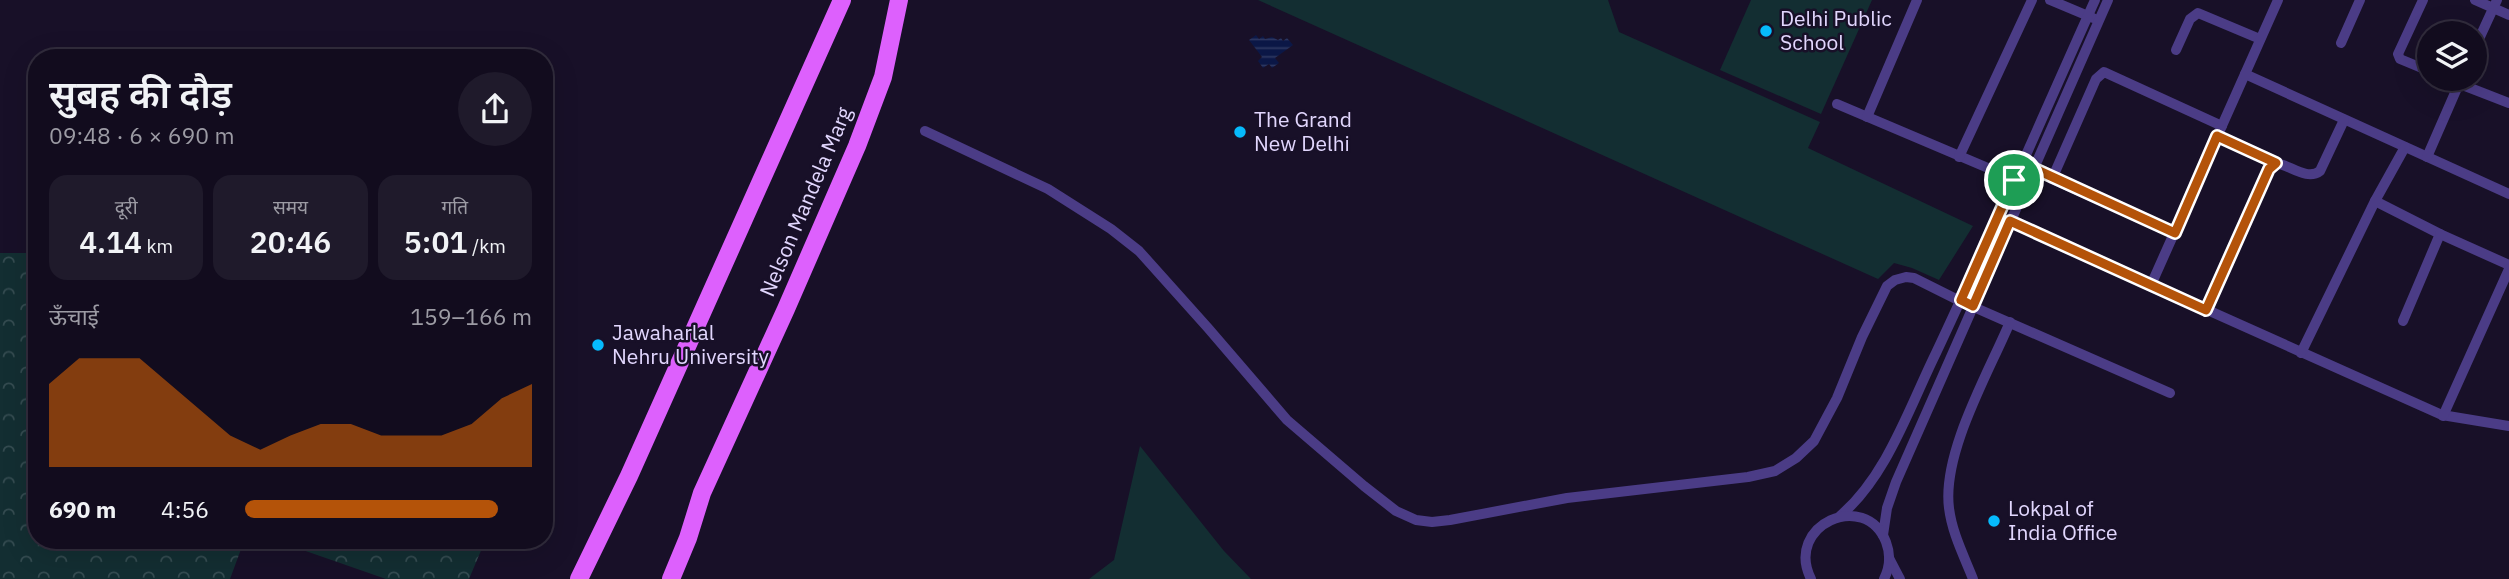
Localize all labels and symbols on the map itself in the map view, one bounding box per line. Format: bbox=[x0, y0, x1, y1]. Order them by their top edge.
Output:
place label: Delhi Public School bbox=[1780, 4, 1892, 56]
marker: Delhi Public School bbox=[1758, 23, 1774, 39]
street label: Nelson Mandela Marg bbox=[752, 103, 858, 301]
place label: The Grand New Delhi bbox=[1254, 105, 1352, 157]
marker: The Grand New Delhi bbox=[1232, 124, 1248, 140]
pin bbox=[1984, 150, 2044, 210]
place label: Jawaharlal Nehru University bbox=[612, 318, 770, 370]
marker: Jawaharlal Nehru University bbox=[590, 337, 606, 353]
place label: Lokpal of India Office bbox=[2008, 494, 2117, 546]
marker: Lokpal of India Office bbox=[1986, 513, 2002, 529]

